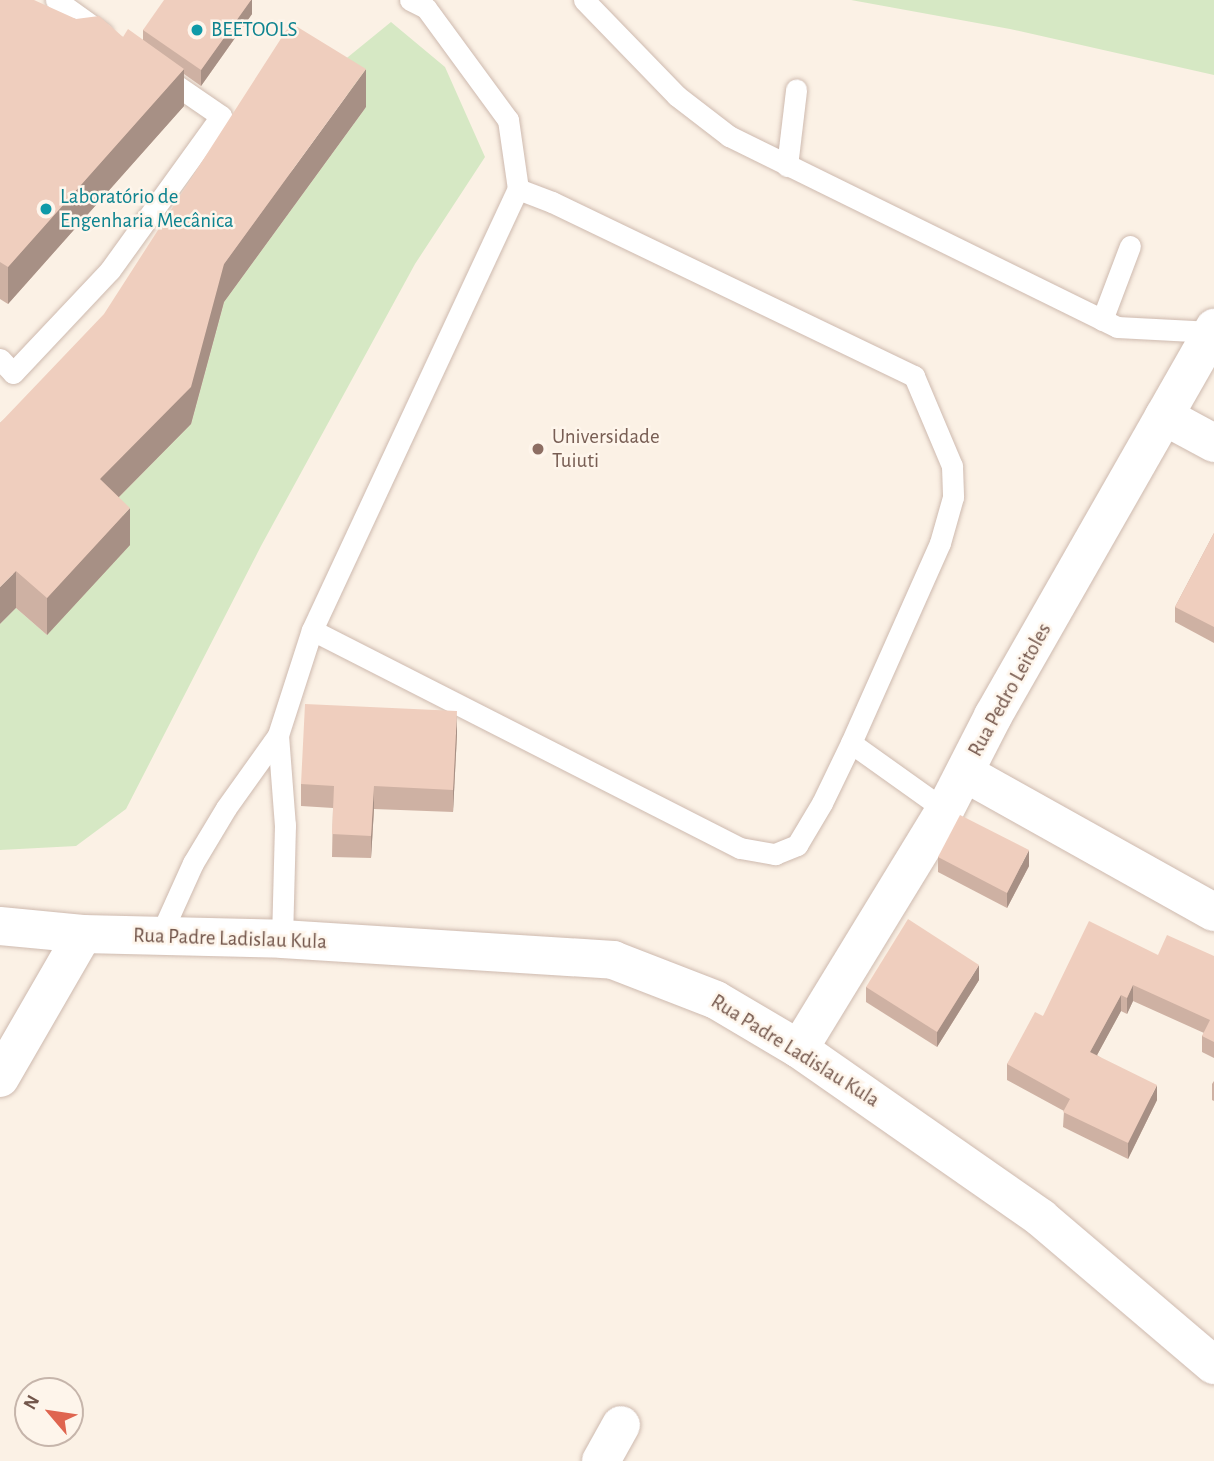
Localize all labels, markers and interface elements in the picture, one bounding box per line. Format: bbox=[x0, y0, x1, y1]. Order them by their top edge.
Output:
place label: BEETOOLS bbox=[211, 17, 297, 43]
marker: BEETOOLS bbox=[189, 22, 205, 38]
place label: Laboratório de Engenharia Mecânica bbox=[60, 184, 234, 234]
marker: Laboratório de Engenharia Mecânica bbox=[38, 201, 54, 217]
place label: Universidade Tuiuti bbox=[552, 424, 660, 474]
marker: Universidade Tuiuti bbox=[530, 441, 546, 457]
street label: Rua Pedro Leitoles bbox=[963, 619, 1057, 761]
street label: Rua Padre Ladislau Kula bbox=[133, 923, 327, 955]
street label: Rua Padre Ladislau Kula bbox=[706, 989, 884, 1113]
north arrow bbox=[14, 1377, 84, 1447]
text: N bbox=[20, 1392, 43, 1413]

